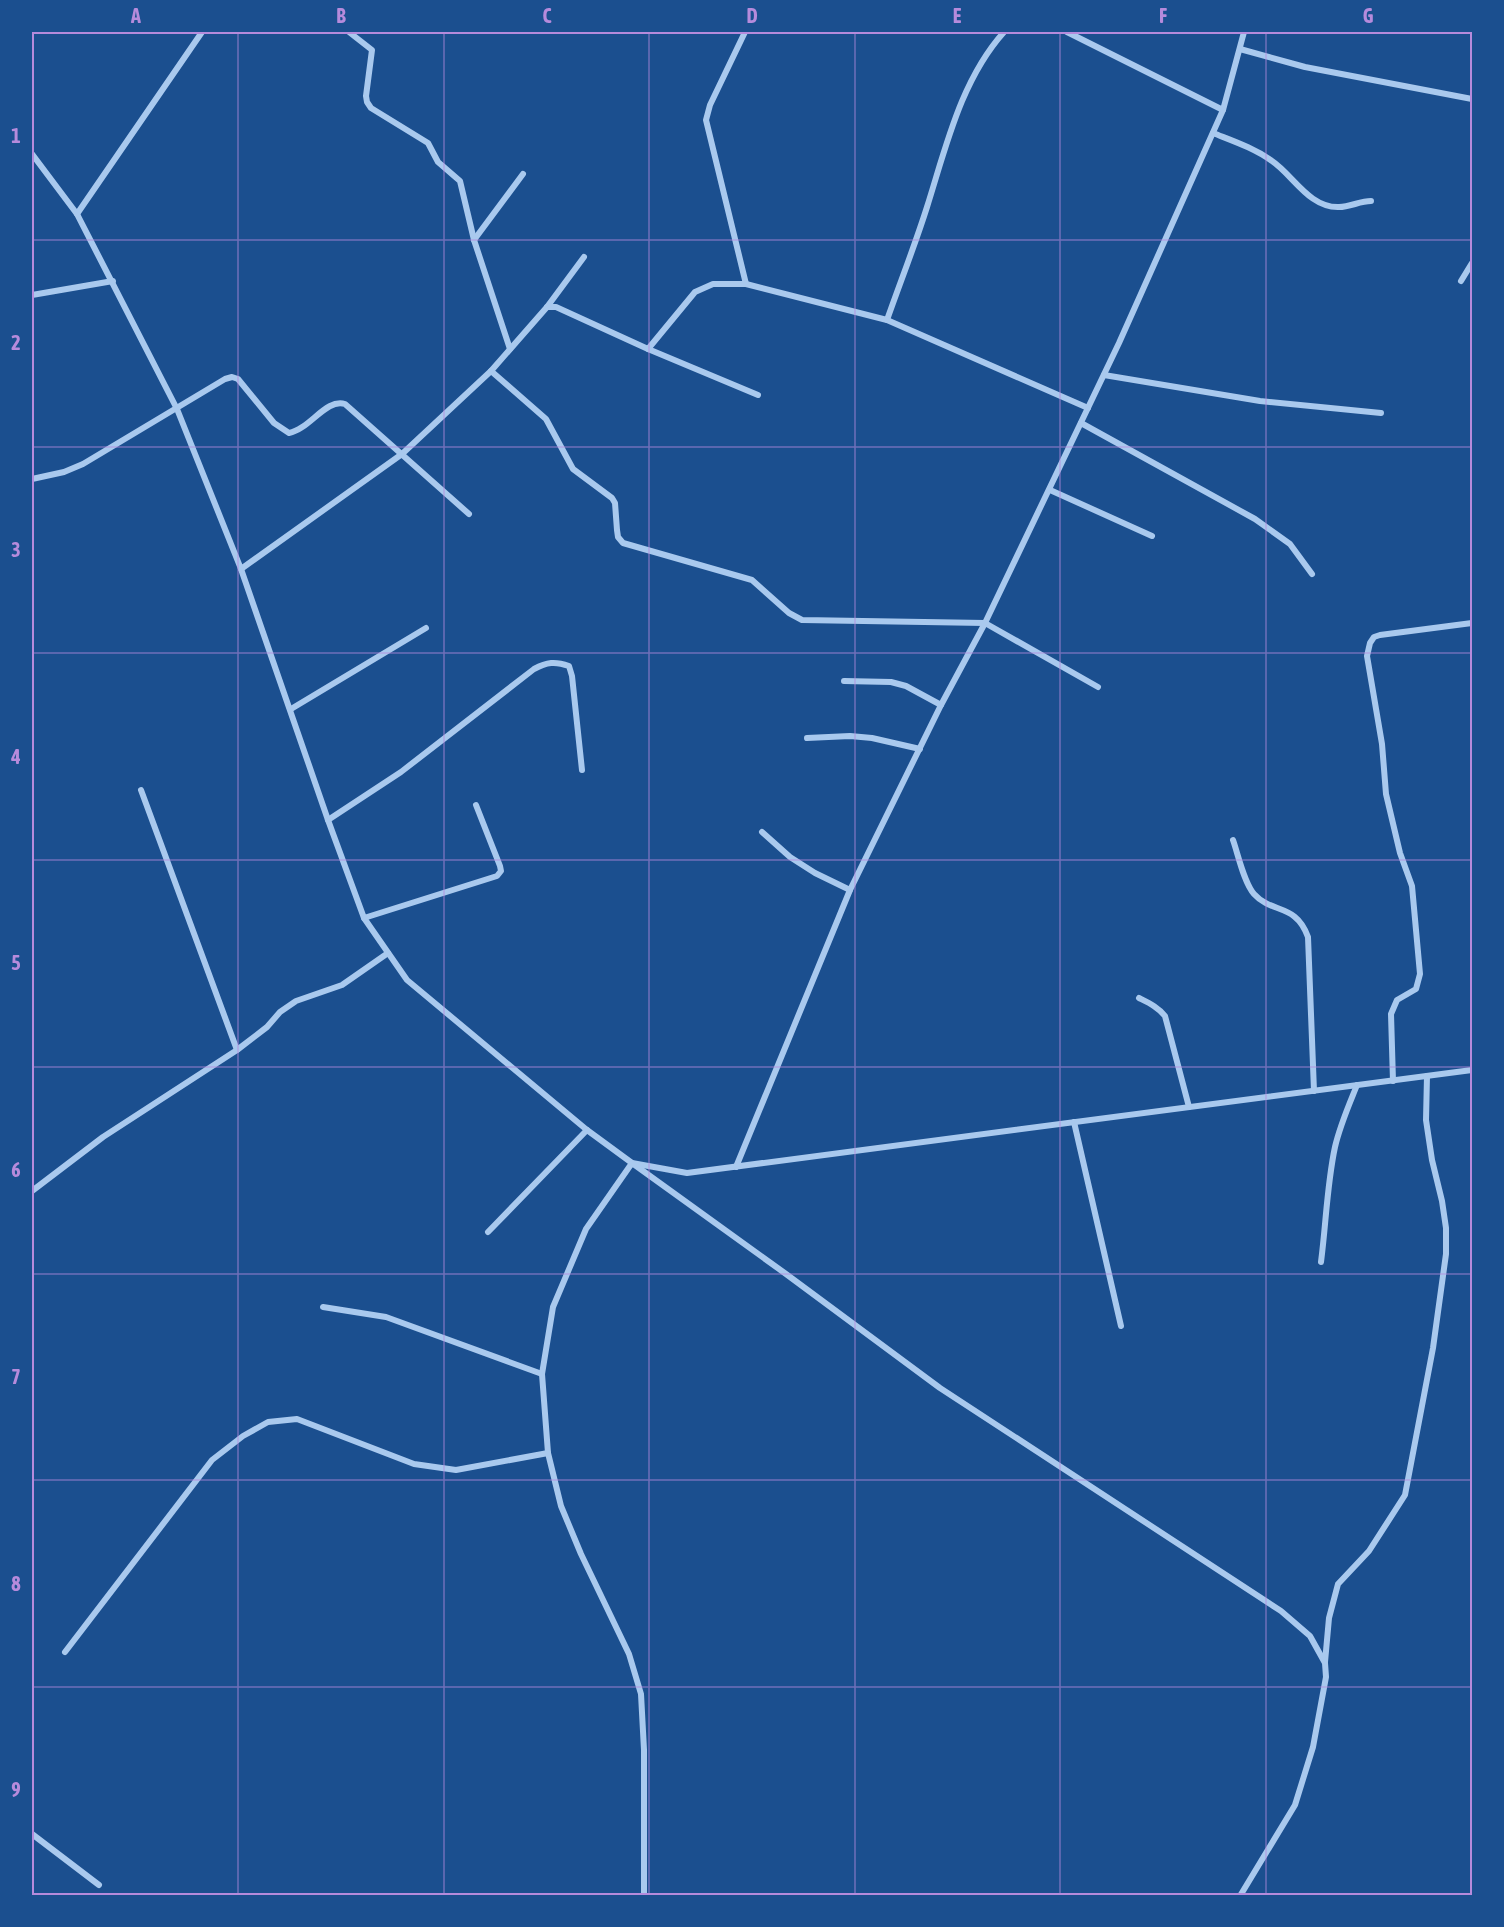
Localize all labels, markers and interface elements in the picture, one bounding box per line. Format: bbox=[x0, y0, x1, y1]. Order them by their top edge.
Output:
text: A bbox=[130, 4, 141, 27]
text: B bbox=[336, 4, 346, 27]
text: C bbox=[543, 4, 552, 27]
text: D bbox=[746, 4, 758, 27]
text: E bbox=[953, 4, 962, 27]
text: F bbox=[1159, 4, 1167, 27]
text: G bbox=[1363, 4, 1374, 27]
text: 1 bbox=[11, 124, 21, 147]
text: 2 bbox=[11, 331, 21, 354]
text: 3 bbox=[11, 538, 21, 561]
text: 4 bbox=[10, 745, 21, 768]
text: 5 bbox=[11, 951, 21, 974]
text: 6 bbox=[11, 1158, 21, 1181]
text: 7 bbox=[11, 1365, 21, 1388]
text: 8 bbox=[11, 1572, 21, 1595]
text: 9 bbox=[11, 1778, 21, 1801]

